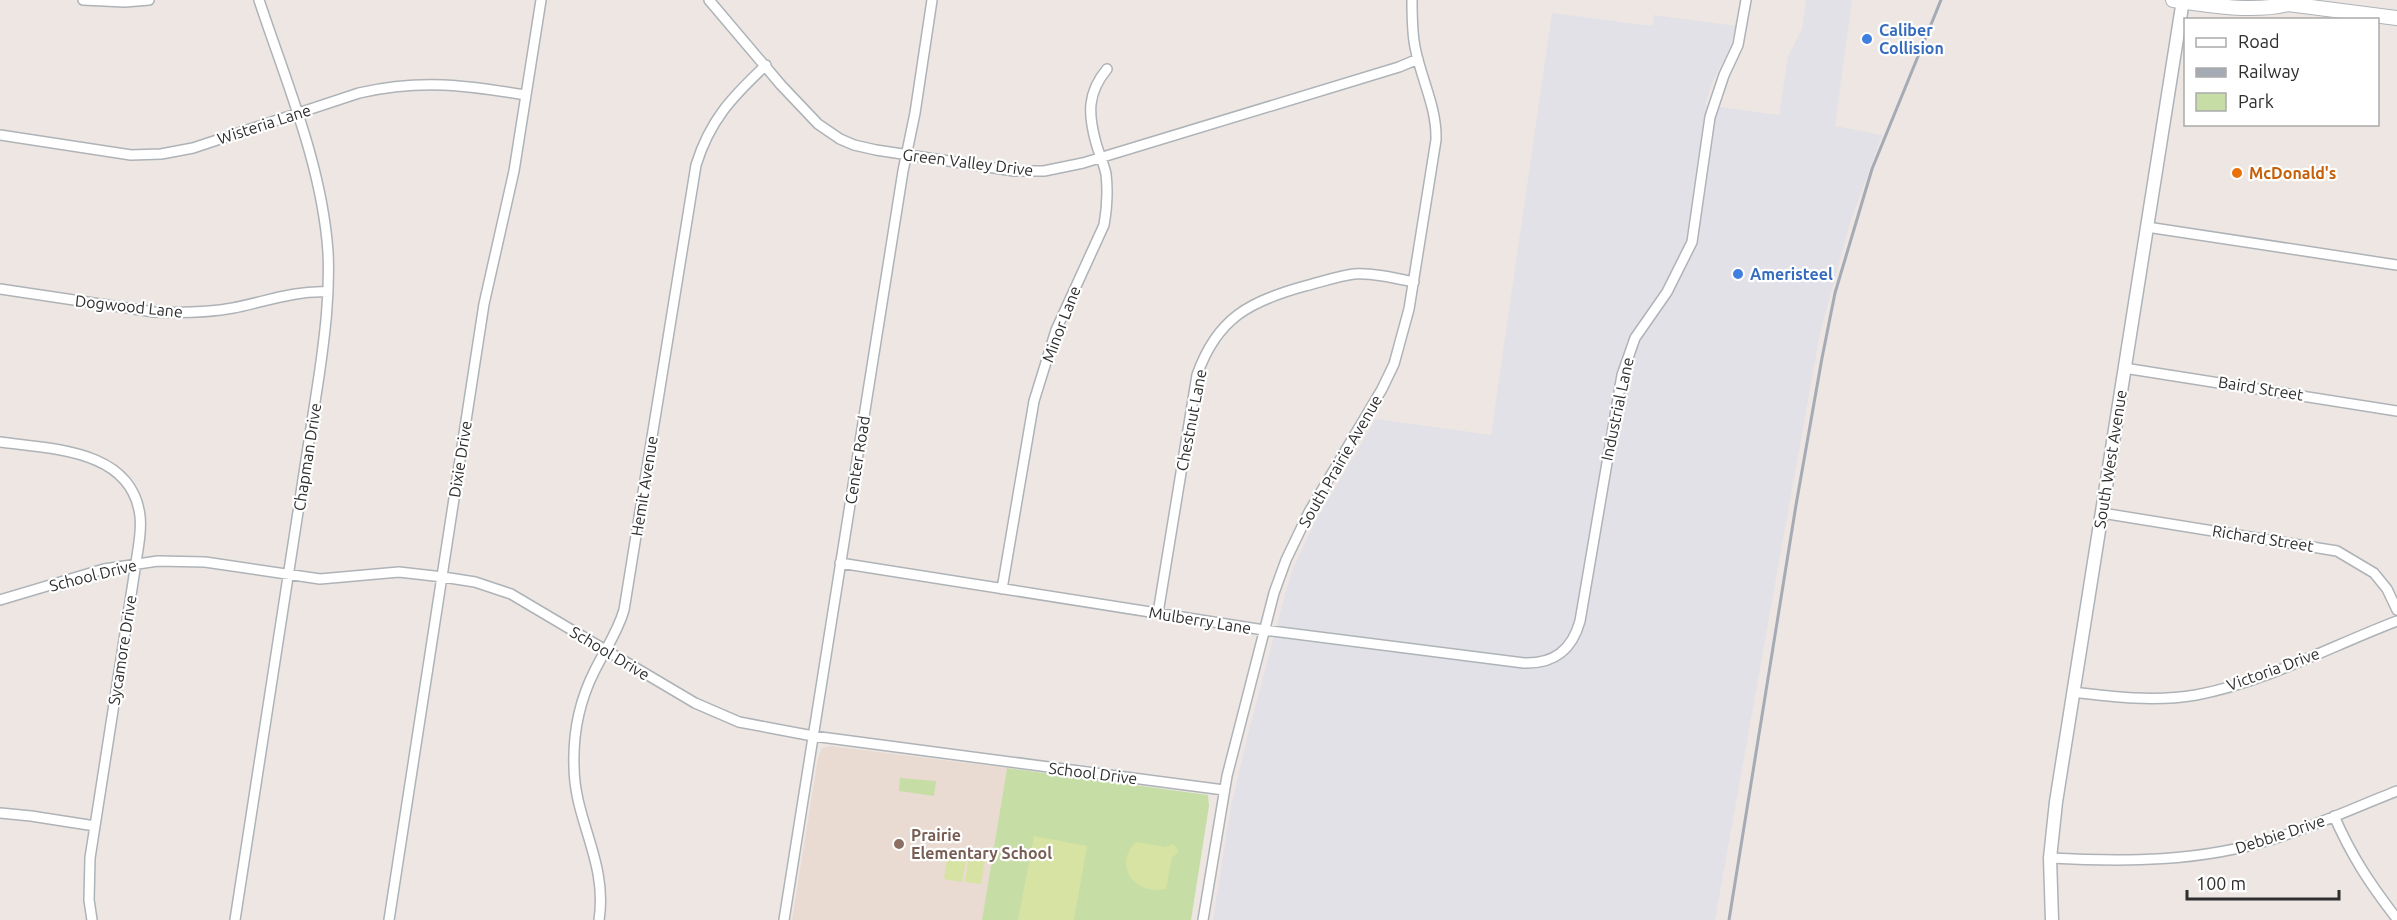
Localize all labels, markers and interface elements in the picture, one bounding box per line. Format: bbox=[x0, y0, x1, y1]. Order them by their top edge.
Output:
legend bbox=[2184, 18, 2379, 126]
place label: Caliber Collision bbox=[1879, 21, 1944, 57]
text: Road bbox=[2238, 31, 2280, 51]
marker: Caliber Collision bbox=[1860, 32, 1874, 46]
text: Railway bbox=[2238, 61, 2300, 81]
text: Park bbox=[2238, 91, 2274, 111]
street label: Wisteria Lane bbox=[215, 100, 313, 148]
street label: Green Valley Drive bbox=[902, 145, 1034, 179]
place label: McDonald's bbox=[2249, 164, 2336, 182]
marker: McDonald's bbox=[2230, 166, 2244, 180]
place label: Ameristeel bbox=[1750, 265, 1833, 283]
marker: Ameristeel bbox=[1731, 267, 1745, 281]
street label: Minor Lane bbox=[1038, 283, 1084, 365]
street label: Dogwood Lane bbox=[74, 291, 184, 321]
street label: Industrial Lane bbox=[1597, 356, 1637, 462]
street label: Chestnut Lane bbox=[1172, 367, 1210, 473]
street label: Baird Street bbox=[2217, 372, 2306, 404]
street label: South West Avenue bbox=[2090, 388, 2130, 530]
street label: South Prairie Avenue bbox=[1295, 392, 1385, 530]
street label: Chapman Drive bbox=[290, 402, 324, 512]
street label: Center Road bbox=[841, 414, 873, 506]
street label: Dixie Drive bbox=[445, 419, 475, 499]
street label: Hemit Avenue bbox=[627, 434, 661, 538]
street label: Richard Street bbox=[2211, 521, 2316, 555]
street label: School Drive bbox=[47, 555, 139, 595]
street label: Sycamore Drive bbox=[104, 594, 140, 706]
street label: Mulberry Lane bbox=[1147, 603, 1253, 637]
street label: School Drive bbox=[567, 622, 653, 684]
street label: Victoria Drive bbox=[2224, 644, 2322, 694]
street label: School Drive bbox=[1048, 759, 1138, 787]
street label: Debbie Drive bbox=[2233, 811, 2327, 857]
place label: Prairie Elementary School bbox=[911, 826, 1052, 862]
marker: Prairie Elementary School bbox=[892, 837, 906, 851]
scale bar bbox=[2187, 863, 2338, 901]
text: 100 m bbox=[2196, 873, 2246, 893]

